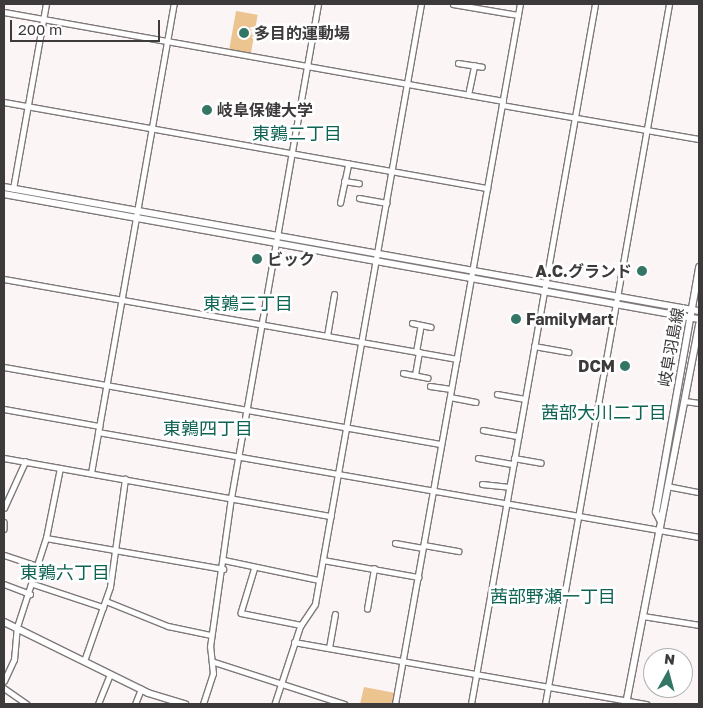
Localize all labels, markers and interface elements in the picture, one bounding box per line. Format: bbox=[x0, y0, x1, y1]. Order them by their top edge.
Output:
scale bar bbox=[12, 10, 162, 42]
text: 200 m bbox=[18, 20, 62, 38]
place label: 多目的運動場 bbox=[254, 23, 350, 43]
marker: 多目的運動場 bbox=[238, 27, 250, 39]
place label: 岐阜保健大学 bbox=[217, 100, 313, 120]
marker: 岐阜保健大学 bbox=[201, 104, 213, 116]
district label: 東鶉二丁目 bbox=[252, 122, 342, 144]
place label: ビック bbox=[267, 249, 315, 269]
marker: ビック bbox=[251, 253, 263, 265]
place label: A.C.グランド bbox=[535, 261, 632, 281]
marker: A.C.グランド bbox=[636, 265, 648, 277]
district label: 東鶉三丁目 bbox=[203, 292, 293, 314]
street label: 岐阜羽島線 bbox=[655, 306, 687, 388]
place label: FamilyMart bbox=[526, 309, 614, 329]
marker: FamilyMart bbox=[510, 313, 522, 325]
place label: DCM bbox=[578, 356, 615, 376]
marker: DCM bbox=[619, 360, 631, 372]
district label: 茜部大川二丁目 bbox=[541, 401, 667, 423]
district label: 東鶉四丁目 bbox=[163, 417, 253, 439]
district label: 東鶉六丁目 bbox=[20, 561, 110, 583]
district label: 茜部野瀬一丁目 bbox=[490, 585, 616, 607]
north arrow bbox=[643, 648, 693, 698]
text: N bbox=[663, 650, 676, 668]

